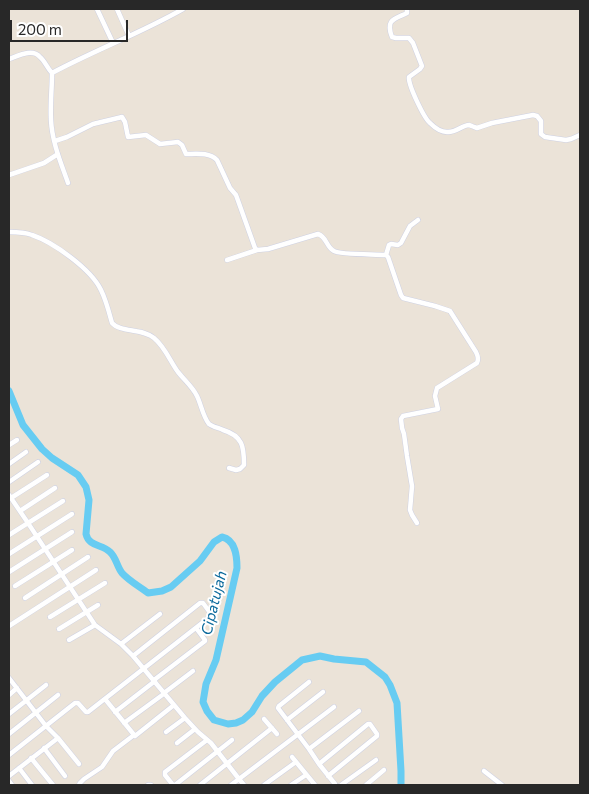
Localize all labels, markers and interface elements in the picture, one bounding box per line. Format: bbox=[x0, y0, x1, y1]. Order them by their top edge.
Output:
scale bar bbox=[12, 10, 130, 42]
text: 200 m bbox=[18, 20, 62, 38]
water label: Cipatujah bbox=[197, 569, 231, 637]

